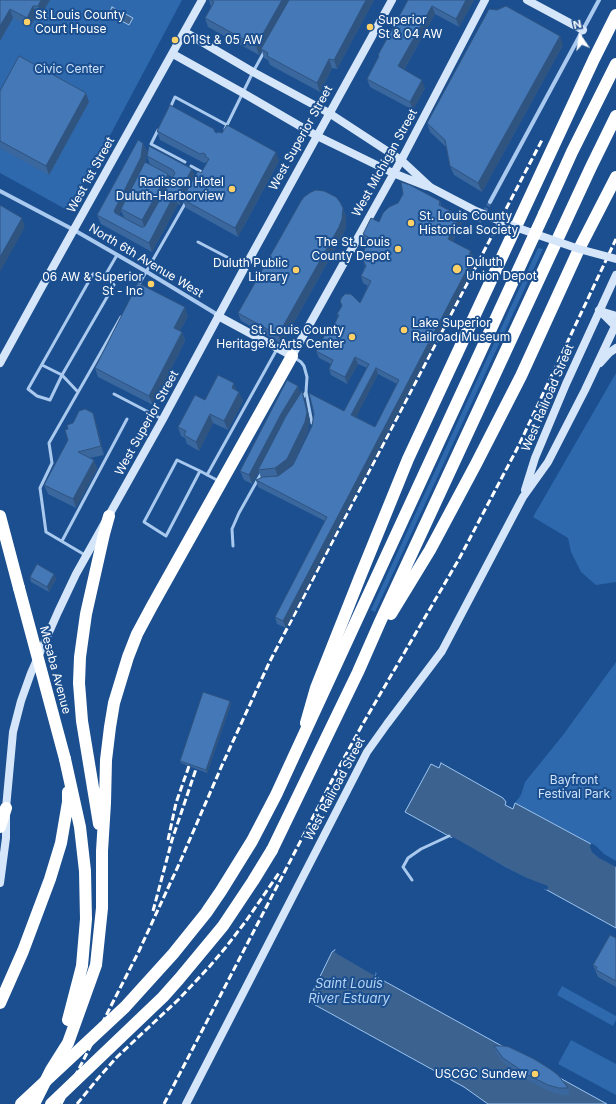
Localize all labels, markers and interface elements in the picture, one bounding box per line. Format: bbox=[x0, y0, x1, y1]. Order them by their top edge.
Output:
place label: St Louis County Court House bbox=[35, 8, 125, 36]
place label: Superior St & 04 AW bbox=[378, 13, 442, 41]
north arrow bbox=[560, 16, 600, 56]
marker: St Louis County Court House bbox=[22, 17, 32, 27]
text: N bbox=[572, 17, 583, 32]
marker: Superior St & 04 AW bbox=[365, 22, 375, 32]
place label: 01 St & 05 AW bbox=[183, 33, 263, 47]
marker: 01 St & 05 AW bbox=[170, 35, 180, 45]
park label: Civic Center bbox=[34, 62, 104, 76]
street label: West Superior Street bbox=[266, 83, 336, 193]
street label: West Michigan Street bbox=[349, 107, 421, 219]
street label: West 1st Street bbox=[64, 135, 118, 215]
place label: Radisson Hotel Duluth-Harborview bbox=[116, 175, 224, 203]
marker: Radisson Hotel Duluth-Harborview bbox=[227, 184, 237, 194]
place label: St. Louis County Historical Society bbox=[419, 209, 518, 237]
marker: St. Louis County Historical Society bbox=[406, 218, 416, 228]
street label: North 6th Avenue West bbox=[86, 221, 206, 301]
place label: The St. Louis County Depot bbox=[311, 235, 390, 263]
marker: The St. Louis County Depot bbox=[393, 244, 403, 254]
place label: Duluth Union Depot bbox=[466, 255, 537, 283]
place label: Duluth Public Library bbox=[213, 256, 288, 284]
marker: Duluth Union Depot bbox=[451, 263, 463, 275]
marker: Duluth Public Library bbox=[291, 265, 301, 275]
place label: 06 AW & Superior St - Inc bbox=[42, 270, 143, 298]
marker: 06 AW & Superior St - Inc bbox=[146, 279, 156, 289]
place label: Lake Superior Railroad Museum bbox=[412, 316, 510, 344]
place label: St. Louis County Heritage & Arts Center bbox=[216, 323, 344, 351]
marker: Lake Superior Railroad Museum bbox=[399, 325, 409, 335]
marker: St. Louis County Heritage & Arts Center bbox=[347, 332, 357, 342]
street label: West Railroad Street bbox=[519, 342, 577, 454]
street label: West Superior Street bbox=[112, 368, 182, 478]
street label: Mesaba Avenue bbox=[36, 624, 74, 716]
street label: West Railroad Street bbox=[302, 735, 368, 843]
park label: Bayfront Festival Park bbox=[538, 773, 610, 801]
water label: Saint Louis River Estuary bbox=[308, 976, 390, 1007]
place label: USCGC Sundew bbox=[435, 1067, 527, 1081]
marker: USCGC Sundew bbox=[530, 1069, 540, 1079]

